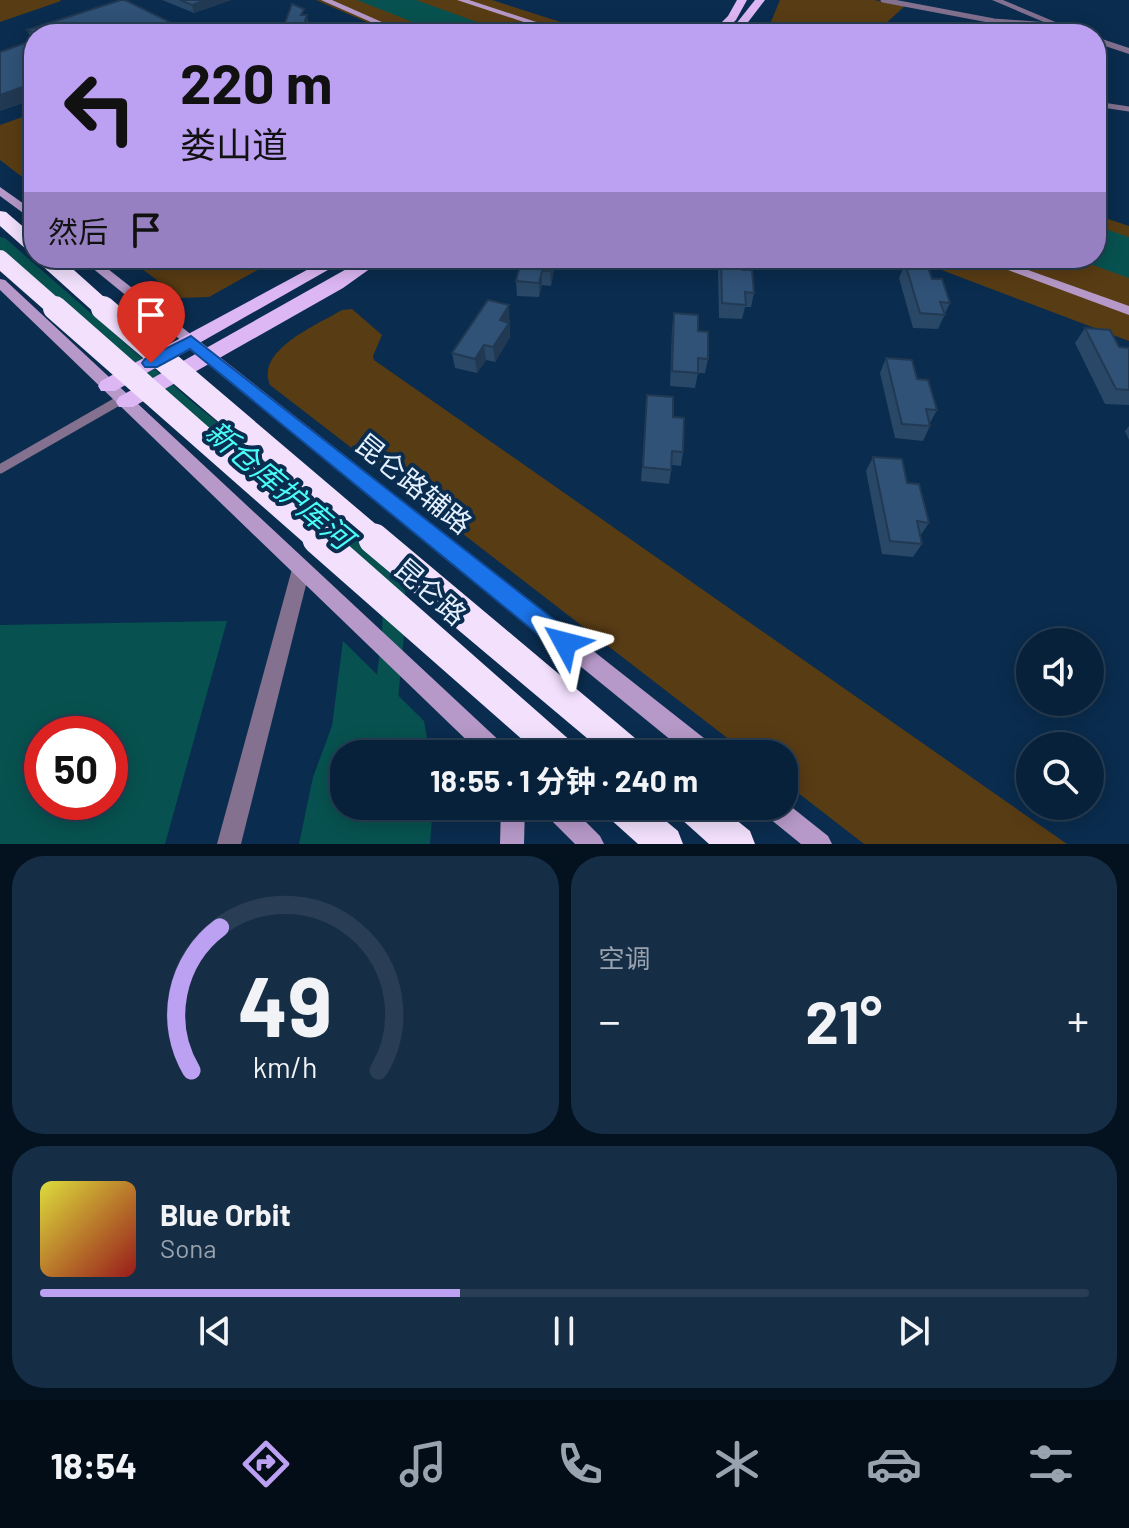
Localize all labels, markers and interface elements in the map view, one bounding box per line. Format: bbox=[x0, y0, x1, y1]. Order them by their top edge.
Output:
text: 220 m bbox=[180, 48, 333, 115]
icon: left bbox=[48, 56, 152, 160]
text: 娄山道 bbox=[180, 122, 288, 165]
icon: arrive bbox=[124, 208, 168, 252]
text: 然后 bbox=[48, 213, 108, 249]
pin bbox=[117, 281, 185, 363]
icon: arrive bbox=[129, 293, 173, 337]
water label: 新仓库护库河 bbox=[199, 412, 364, 559]
street label: 昆仑路辅路 bbox=[349, 426, 479, 540]
street label: 昆仑路 bbox=[388, 551, 474, 631]
position arrow bbox=[523, 601, 607, 685]
map controls bbox=[1016, 628, 1104, 820]
button: sound bbox=[1016, 628, 1104, 716]
speed limit sign: 50 bbox=[24, 716, 128, 820]
button: search bbox=[1016, 732, 1104, 820]
text: 18:55 · 1 分钟 · 240 m bbox=[430, 762, 698, 798]
text: 空调 bbox=[599, 942, 651, 973]
text: 49 bbox=[238, 954, 333, 1054]
text: 21° bbox=[805, 984, 882, 1056]
text: − bbox=[599, 993, 621, 1046]
text: + bbox=[1067, 993, 1089, 1046]
text: km/h bbox=[253, 1049, 318, 1084]
text: Blue Orbit bbox=[160, 1196, 291, 1232]
text: Sona bbox=[160, 1232, 217, 1263]
icon: previous bbox=[193, 1309, 237, 1353]
icon: pause bbox=[542, 1309, 586, 1353]
icon: next bbox=[892, 1309, 936, 1353]
icon: directions bbox=[238, 1436, 294, 1492]
icon: music bbox=[395, 1436, 451, 1492]
icon: phone bbox=[552, 1436, 608, 1492]
icon: climate bbox=[709, 1436, 765, 1492]
icon: car bbox=[866, 1436, 922, 1492]
icon: filters bbox=[1023, 1436, 1079, 1492]
text: 18:54 bbox=[50, 1443, 137, 1486]

